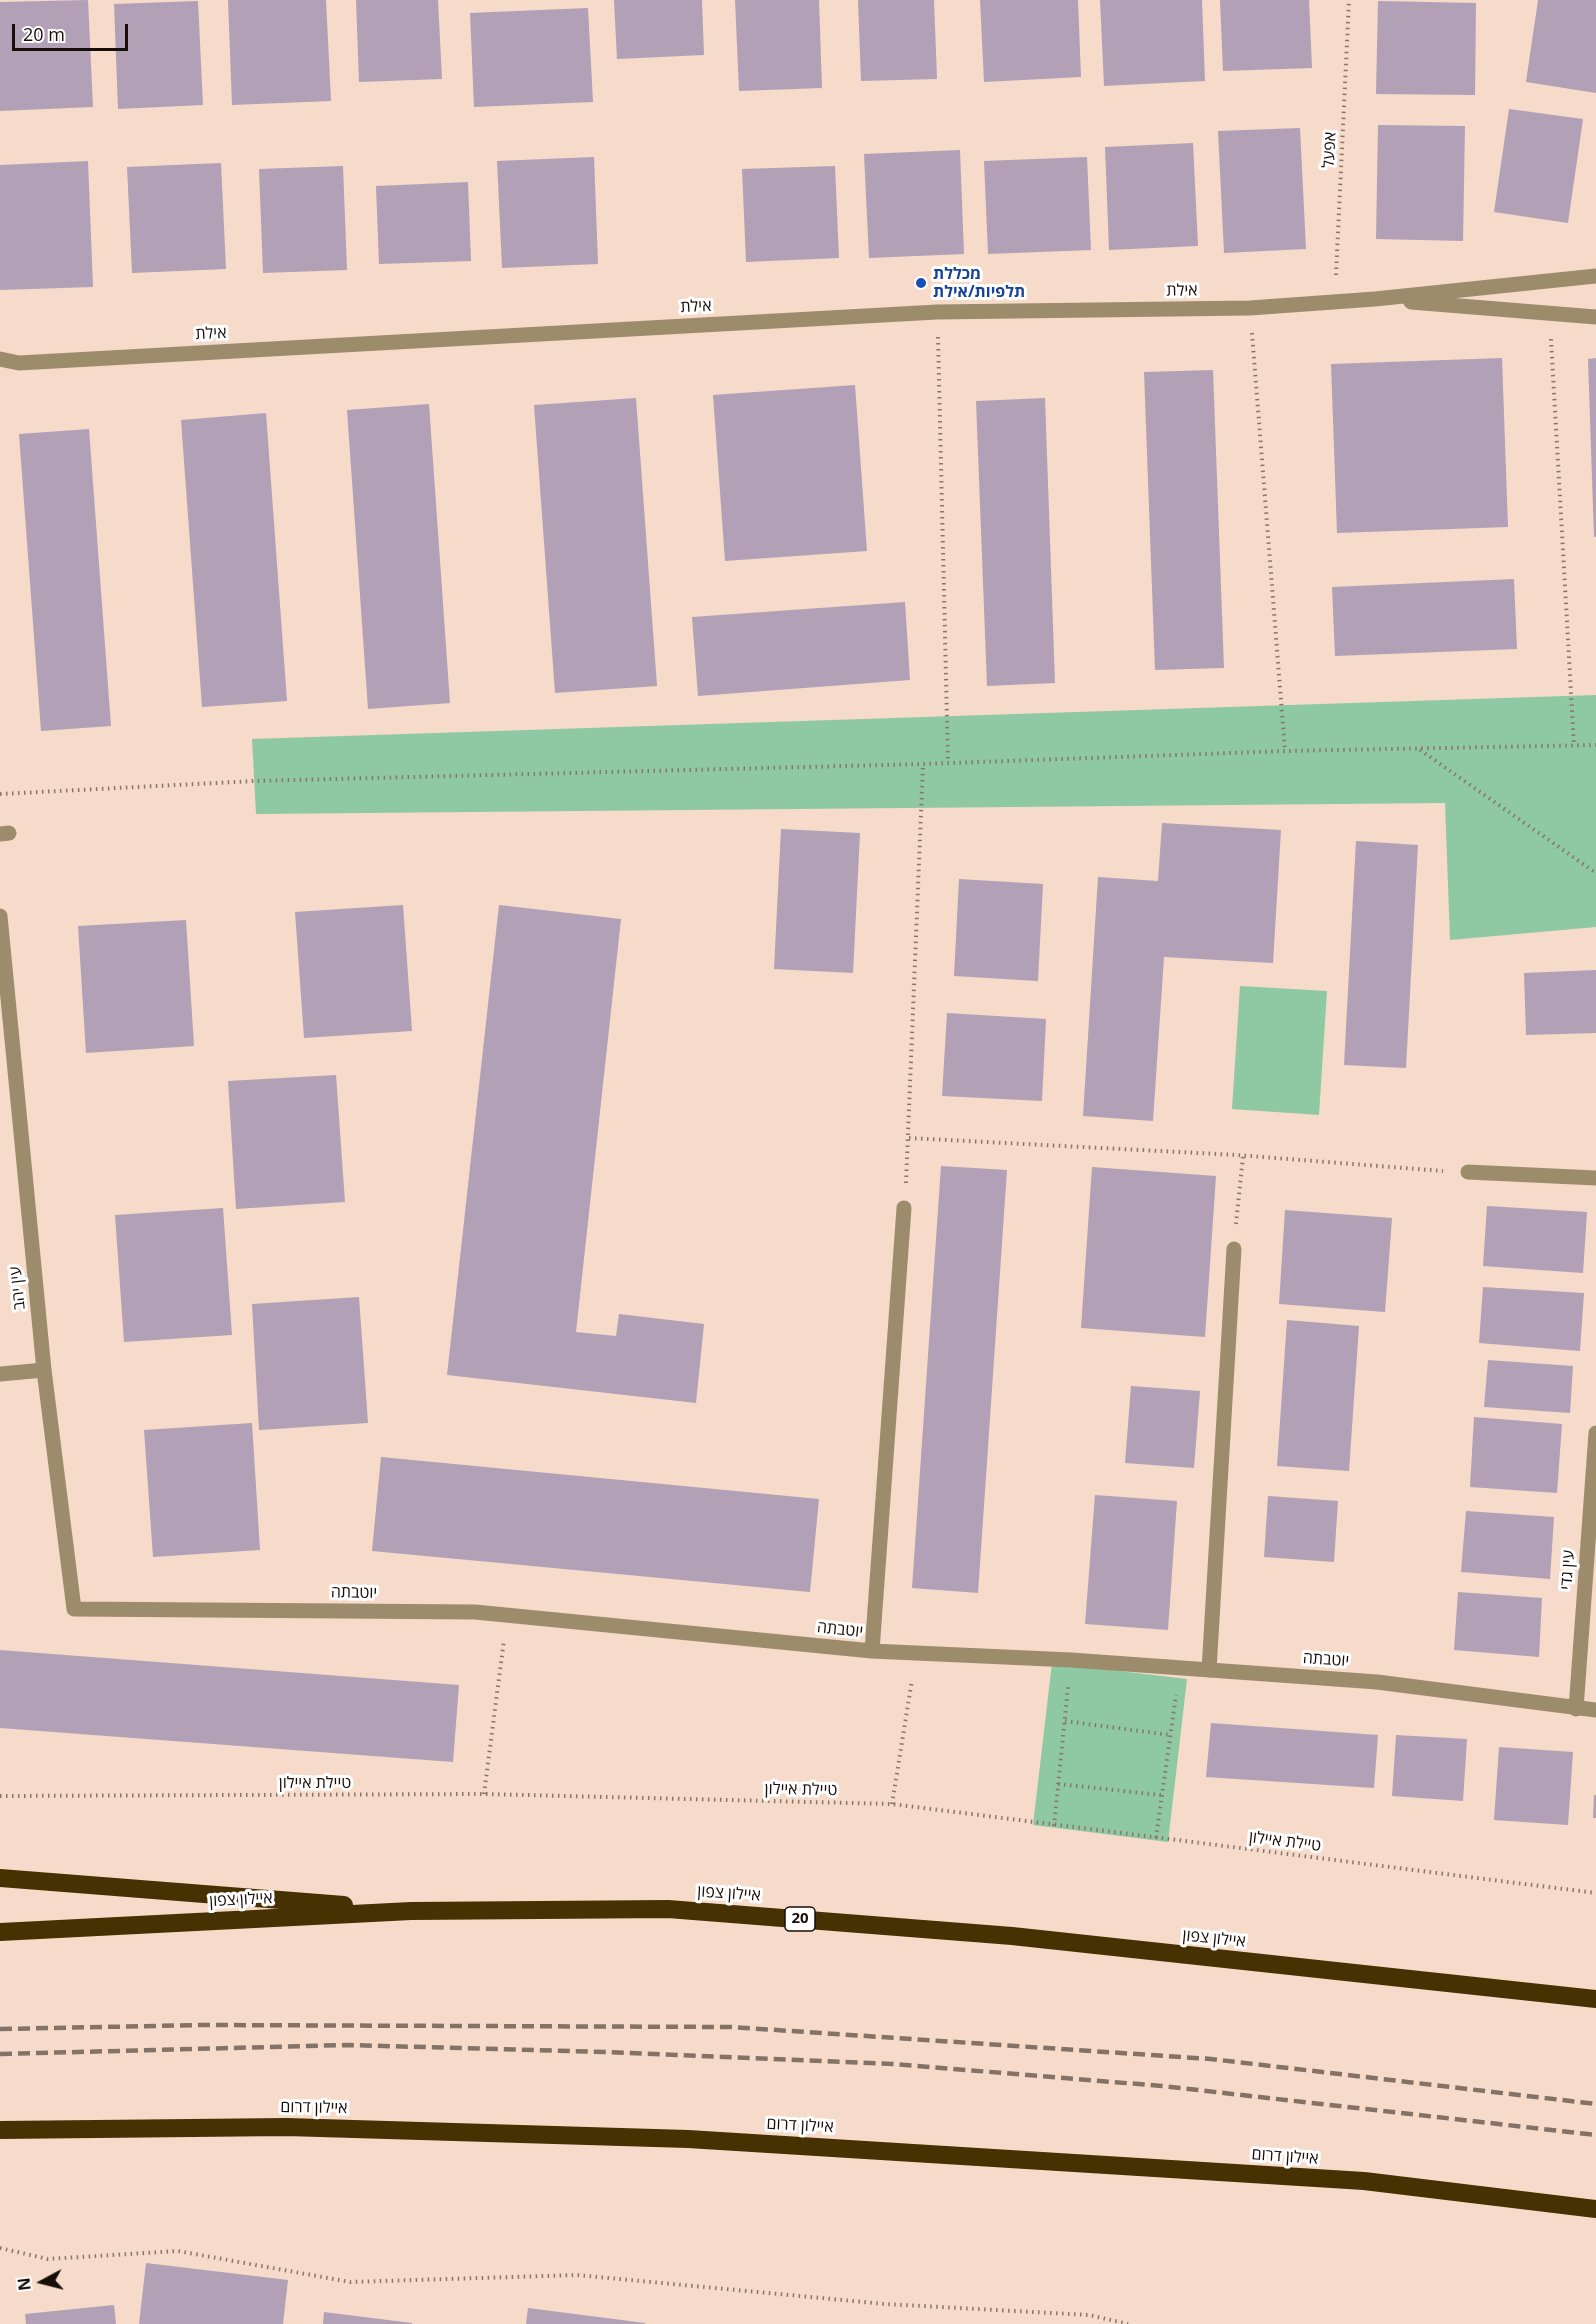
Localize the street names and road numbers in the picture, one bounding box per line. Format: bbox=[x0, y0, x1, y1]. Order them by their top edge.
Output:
street label: אפעל bbox=[1319, 131, 1341, 169]
street label: אילת bbox=[1166, 281, 1198, 301]
street label: אילת bbox=[680, 297, 712, 317]
street label: אילת bbox=[195, 324, 227, 344]
street label: עין יהב bbox=[6, 1265, 30, 1311]
street label: עין גדי bbox=[1557, 1549, 1579, 1591]
street label: יוטבתה bbox=[331, 1583, 377, 1603]
street label: יוטבתה bbox=[816, 1618, 864, 1642]
street label: יוטבתה bbox=[1302, 1649, 1350, 1671]
street label: טיילת איילון bbox=[279, 1773, 351, 1793]
street label: טיילת איילון bbox=[765, 1780, 837, 1800]
street label: טיילת איילון bbox=[1248, 1828, 1322, 1856]
street label: איילון צפון bbox=[697, 1882, 761, 1906]
street label: איילון צפון bbox=[209, 1889, 273, 1911]
road number: 20 bbox=[785, 1907, 815, 1931]
street label: איילון צפון bbox=[1181, 1926, 1247, 1952]
street label: איילון דרום bbox=[280, 2098, 348, 2118]
street label: איילון דרום bbox=[766, 2115, 834, 2137]
street label: איילון דרום bbox=[1251, 2145, 1319, 2169]

